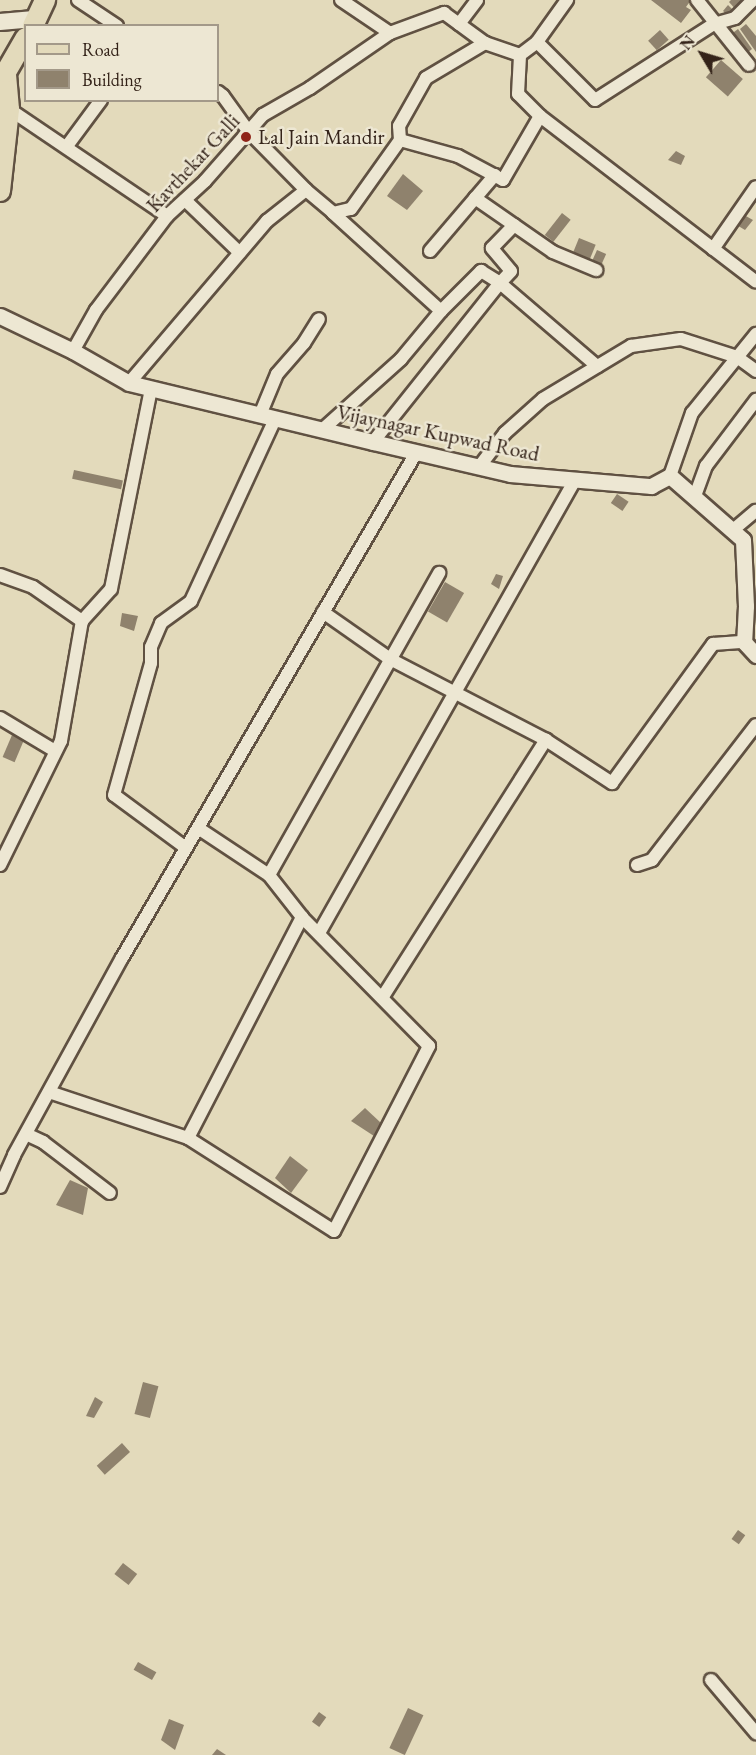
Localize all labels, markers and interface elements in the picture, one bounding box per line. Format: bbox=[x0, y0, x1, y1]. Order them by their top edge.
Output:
legend bbox=[24, 24, 219, 102]
north arrow bbox=[672, 24, 732, 84]
text: N bbox=[675, 31, 700, 54]
text: Road bbox=[82, 38, 120, 61]
text: Building bbox=[82, 68, 142, 91]
street label: Kavthekar Galli bbox=[141, 109, 245, 217]
place label: Lal Jain Mandir bbox=[258, 124, 385, 150]
marker: Lal Jain Mandir bbox=[239, 130, 253, 144]
street label: Vijaynagar Kupwad Road bbox=[334, 399, 542, 467]

